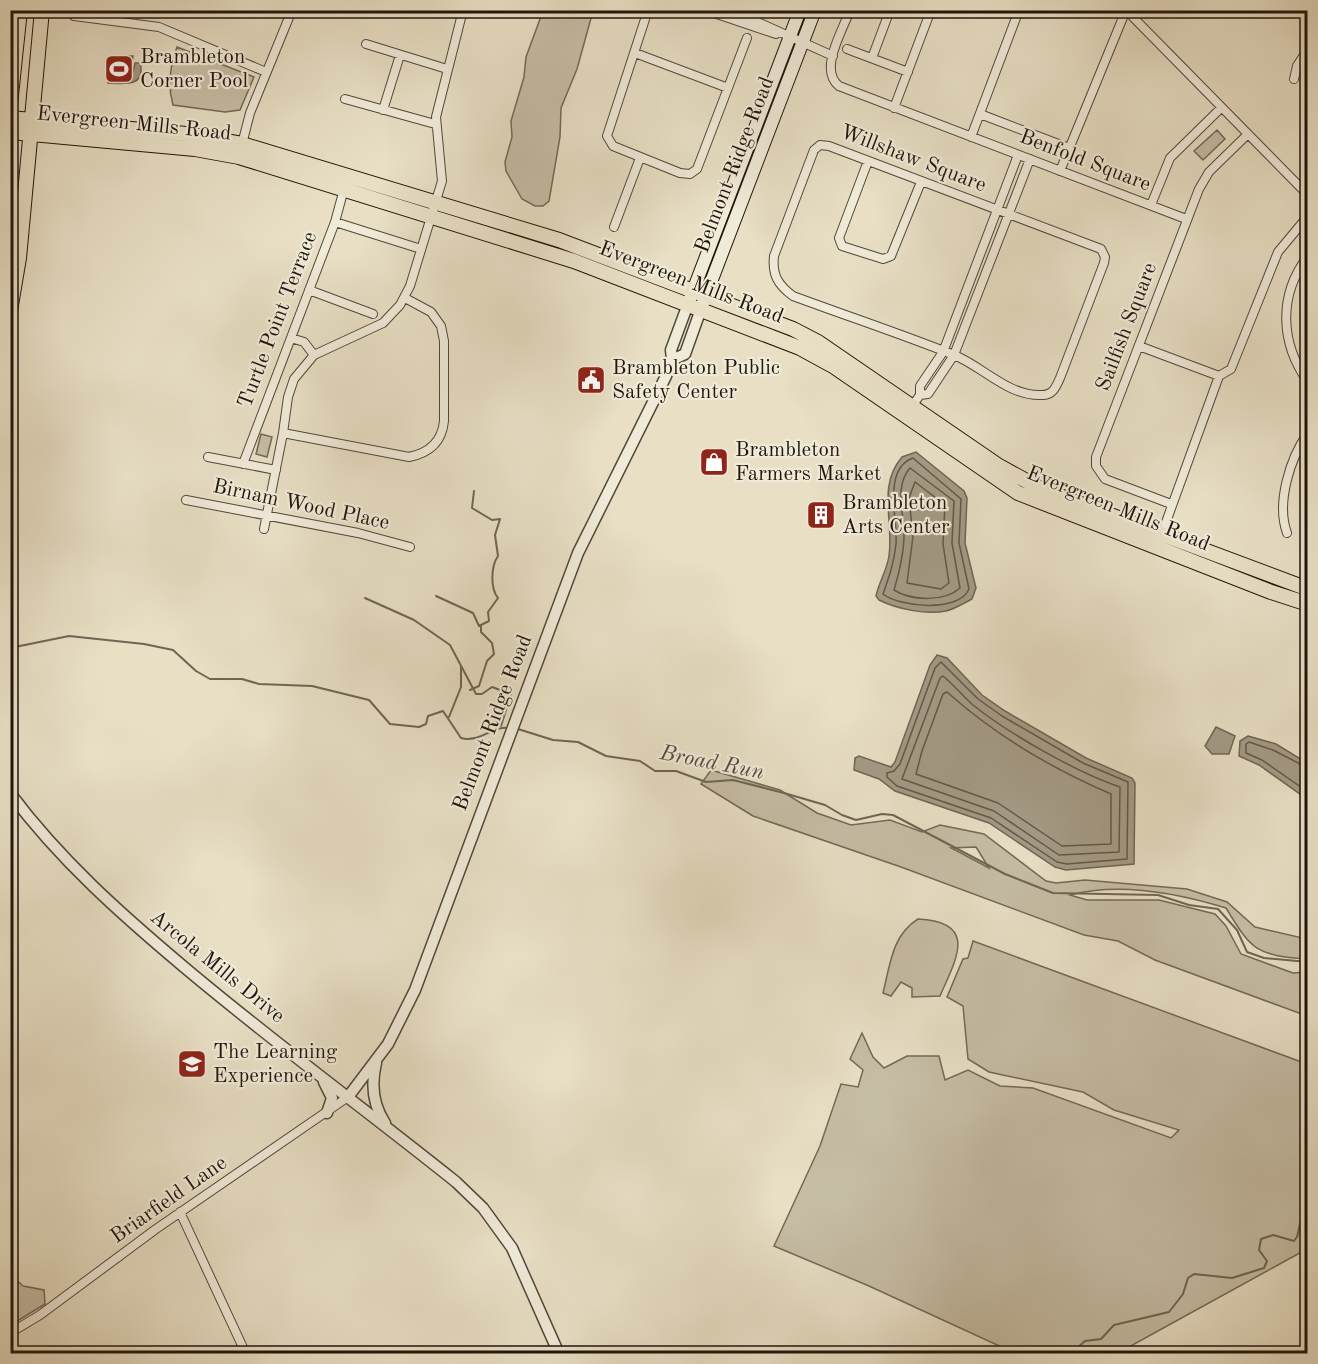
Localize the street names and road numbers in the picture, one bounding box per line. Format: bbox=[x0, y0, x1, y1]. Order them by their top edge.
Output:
street label: Belmont Ridge Road bbox=[692, 74, 778, 256]
street label: Evergreen Mills Road bbox=[36, 103, 232, 145]
street label: Willshaw Square bbox=[837, 122, 989, 196]
street label: Benfold Square bbox=[1016, 126, 1154, 196]
street label: Turtle Point Terrace bbox=[235, 229, 321, 411]
street label: Evergreen Mills Road bbox=[596, 238, 786, 328]
street label: Sailfish Square bbox=[1093, 260, 1161, 394]
street label: Evergreen Mills Road bbox=[1023, 463, 1213, 555]
street label: Birnam Wood Place bbox=[211, 476, 391, 534]
street label: Belmont Ridge Road bbox=[450, 632, 536, 814]
street label: Arcola Mills Drive bbox=[146, 907, 288, 1027]
street label: Briarfield Lane bbox=[107, 1152, 231, 1248]

